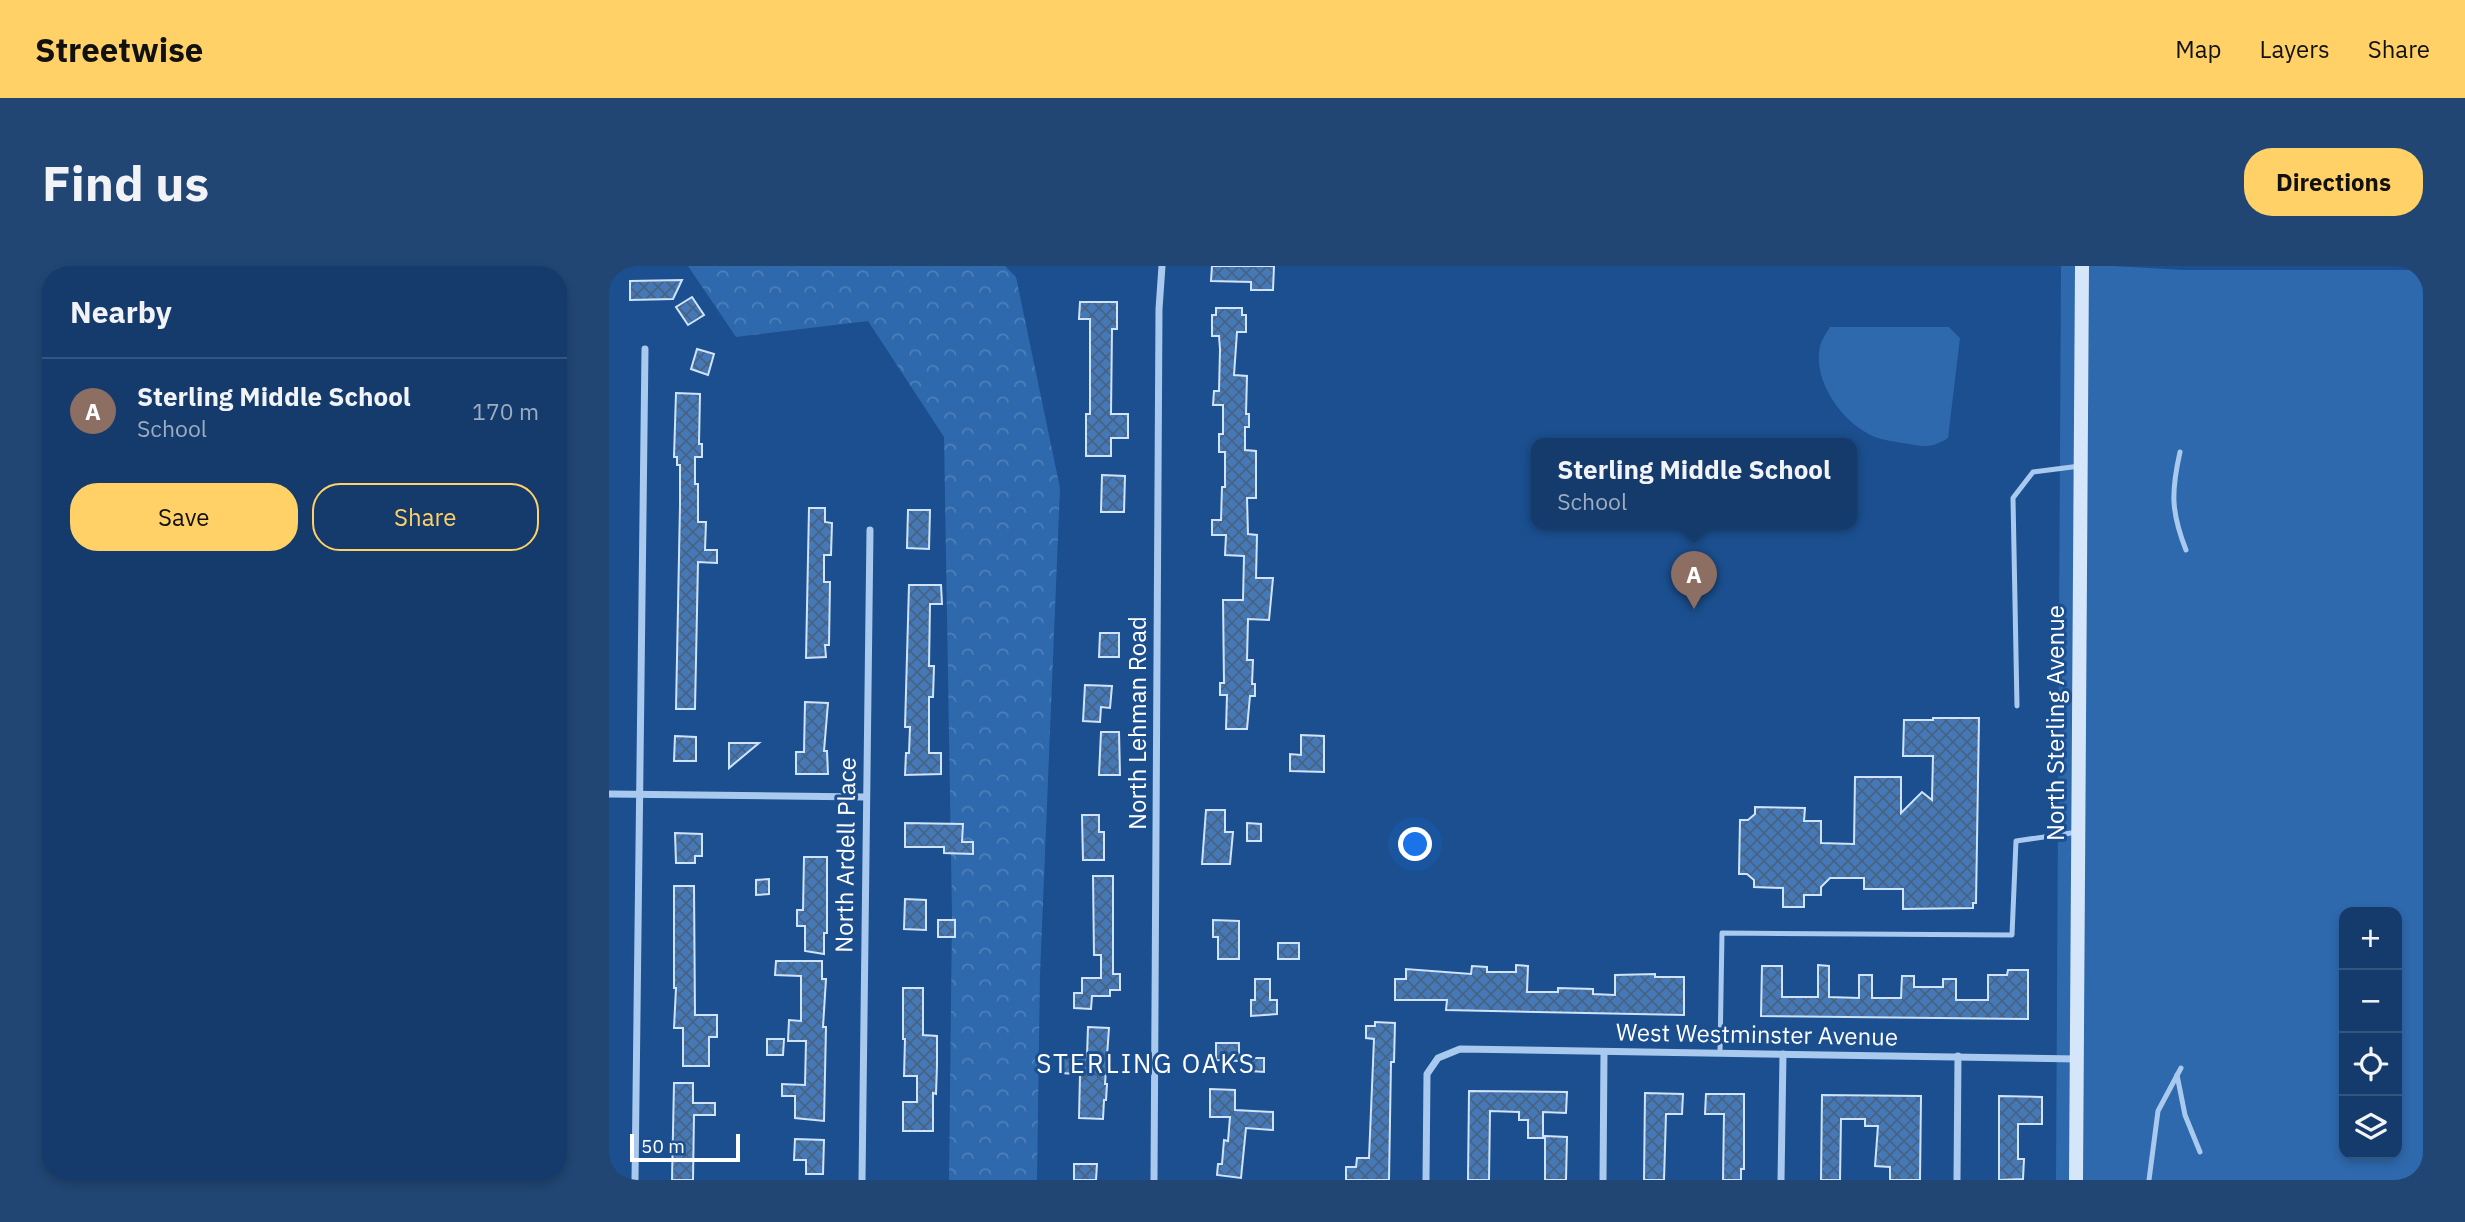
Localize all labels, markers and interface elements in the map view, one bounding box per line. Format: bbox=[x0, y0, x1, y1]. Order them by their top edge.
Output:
text: Streetwise bbox=[35, 28, 203, 71]
text: Map bbox=[2175, 33, 2222, 65]
text: Layers bbox=[2260, 33, 2330, 65]
text: Share bbox=[2368, 33, 2430, 65]
button: Directions bbox=[2244, 148, 2423, 216]
text: Find us bbox=[42, 151, 209, 214]
text: Nearby bbox=[70, 292, 172, 331]
text: Sterling Middle School bbox=[137, 379, 411, 413]
text: A bbox=[85, 396, 101, 426]
text: 170 m bbox=[472, 396, 539, 426]
text: School bbox=[137, 413, 207, 443]
popup bbox=[1531, 438, 1857, 529]
text: Sterling Middle School bbox=[1557, 452, 1831, 486]
button: Save bbox=[70, 483, 298, 551]
button: Share bbox=[312, 483, 539, 551]
text: School bbox=[1557, 486, 1627, 516]
pin: A bbox=[1671, 551, 1717, 609]
street label: North Sterling Avenue bbox=[2039, 605, 2071, 841]
street label: North Lehman Road bbox=[1121, 616, 1153, 830]
street label: North Ardell Place bbox=[827, 757, 863, 953]
your location bbox=[1398, 827, 1432, 861]
map controls bbox=[2339, 907, 2402, 1159]
button: + bbox=[2339, 907, 2402, 970]
button: − bbox=[2339, 970, 2402, 1033]
street label: West Westminster Avenue bbox=[1616, 1016, 1898, 1052]
button: locate bbox=[2339, 1033, 2402, 1096]
district label: STERLING OAKS bbox=[1036, 1046, 1256, 1080]
button: layers bbox=[2339, 1096, 2402, 1159]
scale bar bbox=[630, 1131, 740, 1163]
text: 50 m bbox=[641, 1134, 685, 1158]

